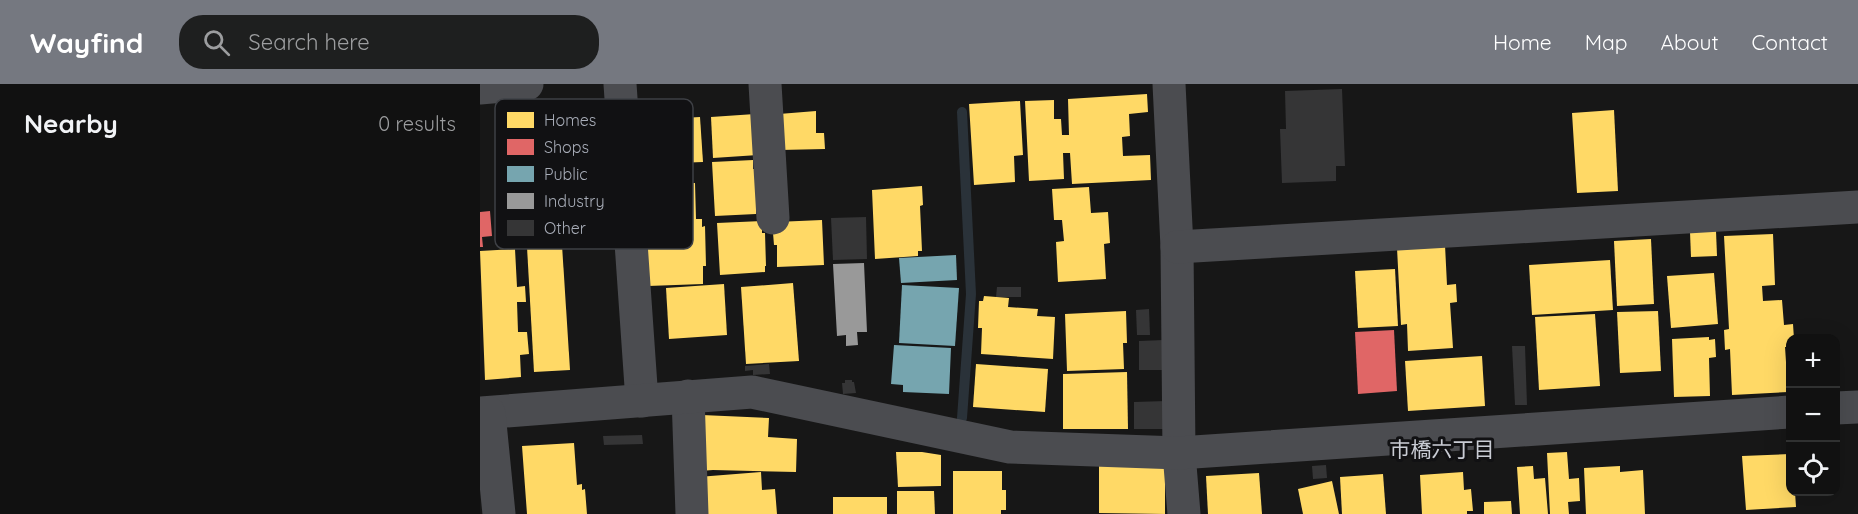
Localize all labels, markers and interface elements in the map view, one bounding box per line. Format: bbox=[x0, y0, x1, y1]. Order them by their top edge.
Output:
search box bbox=[179, 15, 599, 69]
text: Wayfind bbox=[30, 25, 143, 60]
icon: search bbox=[200, 26, 233, 59]
text: Search here bbox=[248, 28, 370, 56]
text: Home bbox=[1493, 29, 1552, 55]
text: Map bbox=[1585, 29, 1628, 55]
text: About bbox=[1661, 29, 1719, 55]
text: Contact bbox=[1752, 29, 1828, 55]
legend bbox=[495, 99, 693, 249]
text: Nearby bbox=[24, 107, 118, 140]
text: Homes bbox=[544, 110, 596, 130]
text: 0 results bbox=[378, 111, 456, 136]
text: Shops bbox=[544, 137, 589, 157]
text: Public bbox=[544, 164, 588, 184]
text: Industry bbox=[544, 191, 604, 211]
text: Other bbox=[544, 218, 586, 238]
map controls bbox=[1786, 334, 1840, 496]
button: + bbox=[1786, 334, 1840, 388]
button: − bbox=[1786, 388, 1840, 442]
district label: 市橋六丁目 bbox=[1390, 436, 1495, 462]
button: locate bbox=[1786, 442, 1840, 496]

